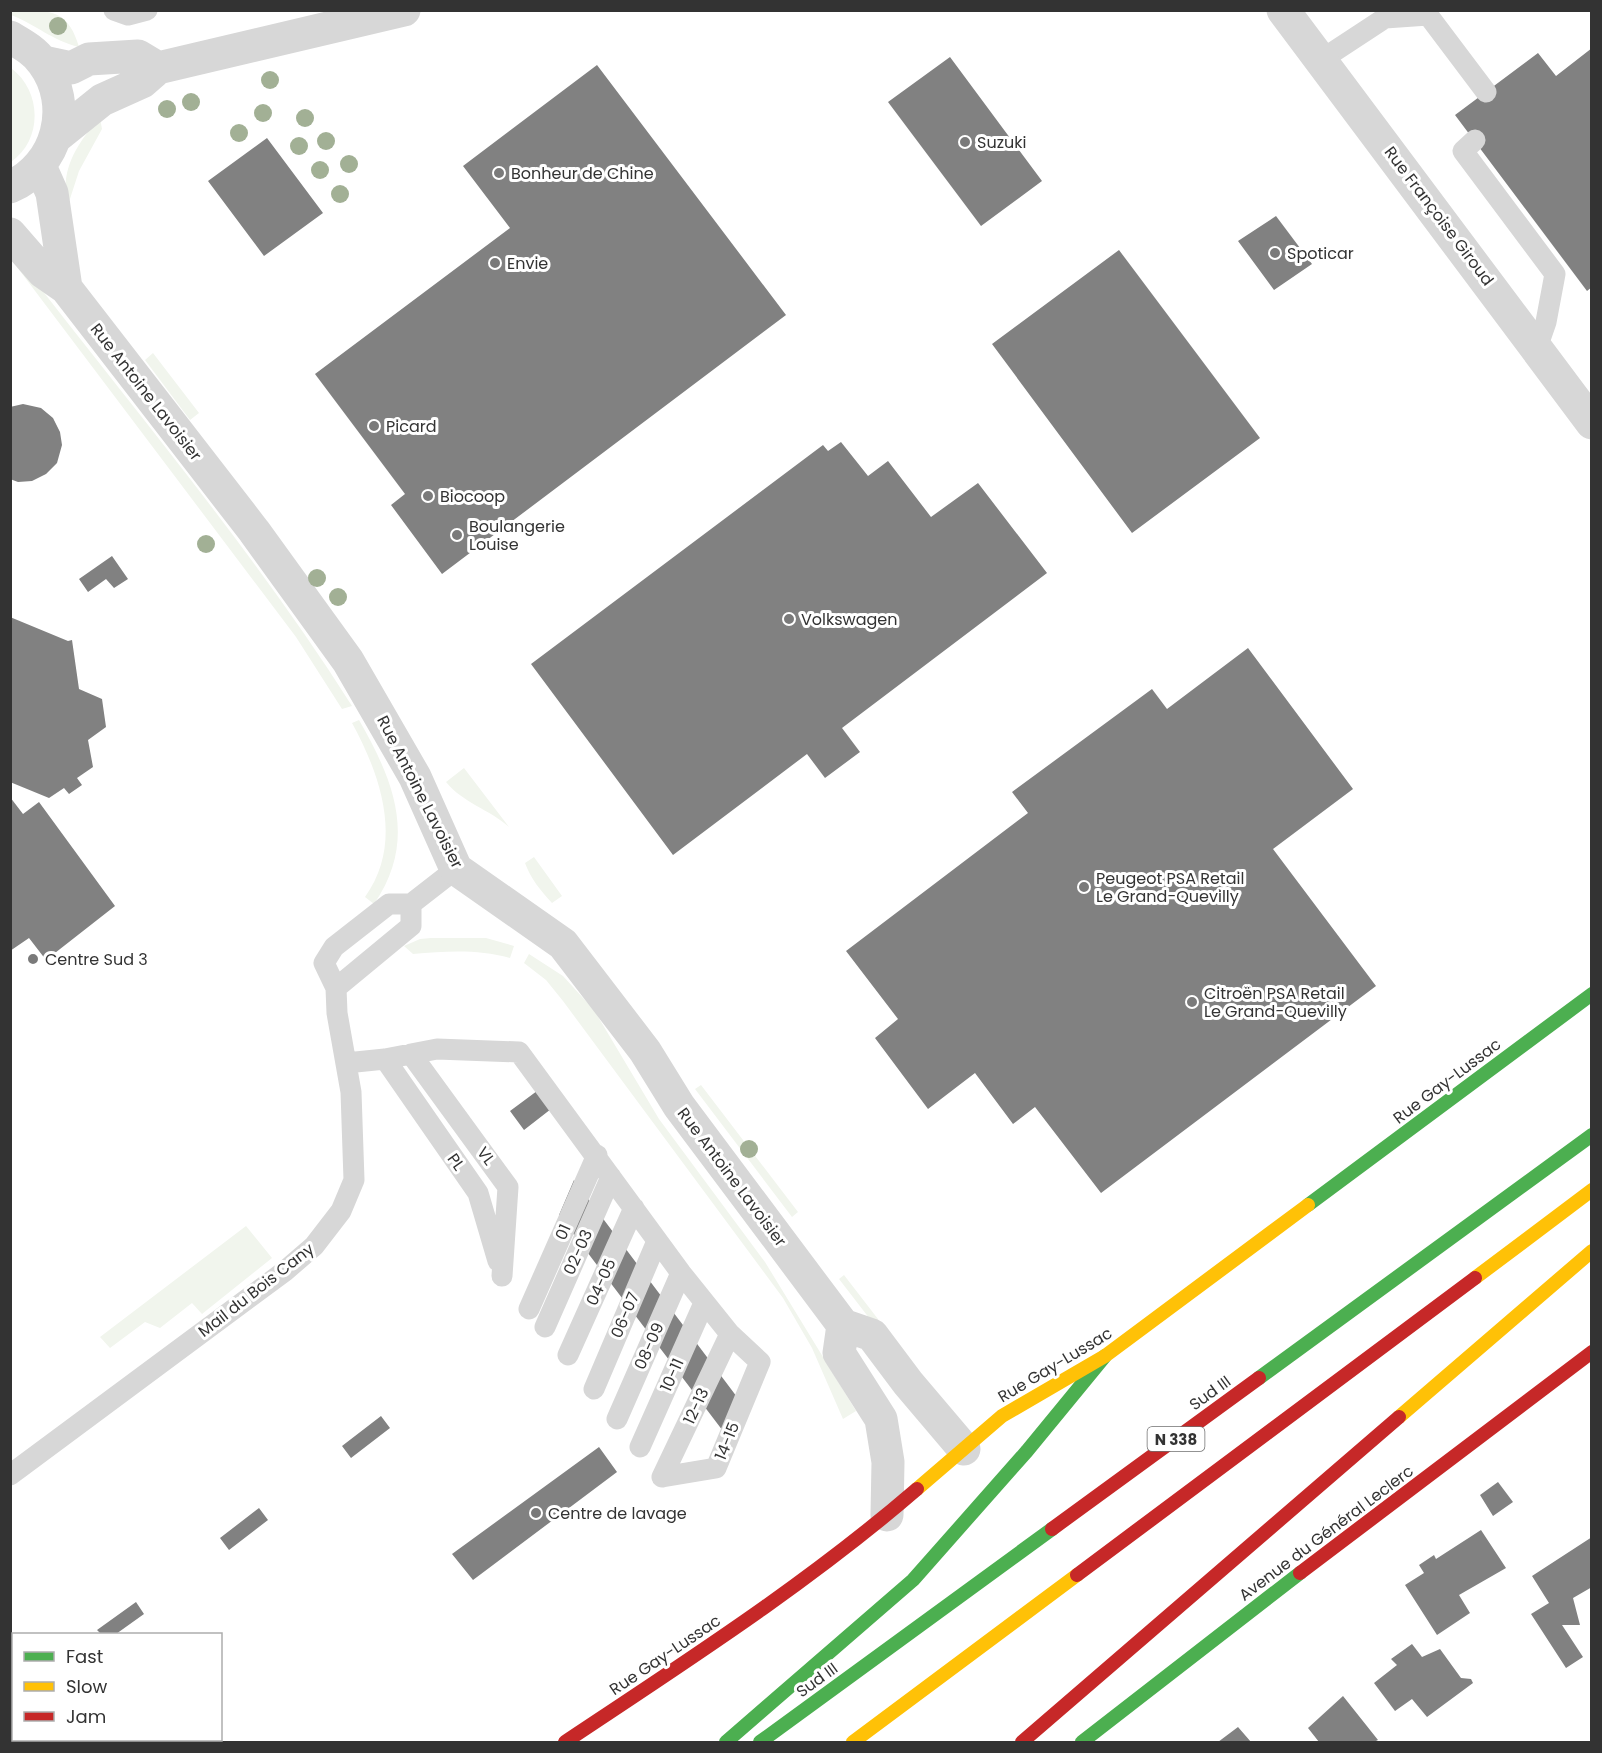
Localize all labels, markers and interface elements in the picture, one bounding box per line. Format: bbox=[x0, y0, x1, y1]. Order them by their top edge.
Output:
place label: Suzuki bbox=[977, 131, 1026, 154]
marker: Suzuki bbox=[958, 135, 972, 149]
street label: Rue Françoise Giroud bbox=[1379, 141, 1499, 291]
place label: Bonheur de Chine bbox=[511, 162, 654, 185]
marker: Bonheur de Chine bbox=[492, 166, 506, 180]
place label: Spoticar bbox=[1287, 242, 1354, 265]
marker: Spoticar bbox=[1268, 246, 1282, 260]
place label: Envie bbox=[507, 252, 548, 275]
marker: Envie bbox=[488, 256, 502, 270]
street label: Rue Antoine Lavoisier bbox=[85, 318, 207, 466]
place label: Picard bbox=[386, 415, 437, 438]
marker: Picard bbox=[367, 419, 381, 433]
place label: Biocoop bbox=[440, 485, 505, 508]
marker: Biocoop bbox=[421, 489, 435, 503]
place label: Boulangerie Louise bbox=[469, 515, 565, 556]
marker: Boulangerie Louise bbox=[450, 528, 464, 542]
place label: Volkswagen bbox=[801, 608, 898, 631]
marker: Volkswagen bbox=[782, 612, 796, 626]
street label: Rue Antoine Lavoisier bbox=[371, 712, 469, 872]
place label: Peugeot PSA Retail Le Grand-Quevilly bbox=[1096, 867, 1244, 908]
marker: Peugeot PSA Retail Le Grand-Quevilly bbox=[1077, 880, 1091, 894]
place label: Centre Sud 3 bbox=[45, 948, 148, 971]
marker: Centre Sud 3 bbox=[26, 952, 40, 966]
place label: Citroën PSA Retail Le Grand-Quevilly bbox=[1204, 982, 1347, 1023]
marker: Citroën PSA Retail Le Grand-Quevilly bbox=[1185, 995, 1199, 1009]
street label: Rue Gay-Lussac bbox=[1388, 1033, 1506, 1129]
street label: Rue Antoine Lavoisier bbox=[672, 1103, 792, 1251]
street label: VL bbox=[471, 1142, 501, 1170]
street label: PL bbox=[442, 1149, 470, 1175]
street label: 01 bbox=[549, 1220, 577, 1244]
street label: 02-03 bbox=[558, 1226, 598, 1278]
street label: Mail du Bois Cany bbox=[193, 1238, 319, 1342]
street label: 04-05 bbox=[581, 1255, 621, 1309]
street label: 06-07 bbox=[605, 1288, 645, 1341]
street label: 08-09 bbox=[629, 1319, 669, 1373]
street label: Rue Gay-Lussac bbox=[994, 1322, 1117, 1408]
street label: 10-11 bbox=[655, 1355, 689, 1395]
street label: Sud III bbox=[1184, 1370, 1236, 1416]
street label: 12-13 bbox=[678, 1384, 714, 1428]
street label: 14-15 bbox=[709, 1419, 745, 1463]
road number: N 338 bbox=[1148, 1427, 1204, 1451]
street label: Avenue du Général Leclerc bbox=[1234, 1459, 1418, 1606]
place label: Centre de lavage bbox=[548, 1502, 687, 1525]
marker: Centre de lavage bbox=[529, 1506, 543, 1520]
street label: Rue Gay-Lussac bbox=[605, 1609, 725, 1701]
legend bbox=[12, 1633, 222, 1741]
text: Fast bbox=[66, 1644, 103, 1669]
street label: Sud III bbox=[791, 1657, 843, 1703]
text: Slow bbox=[66, 1674, 108, 1699]
text: Jam bbox=[66, 1704, 106, 1729]

